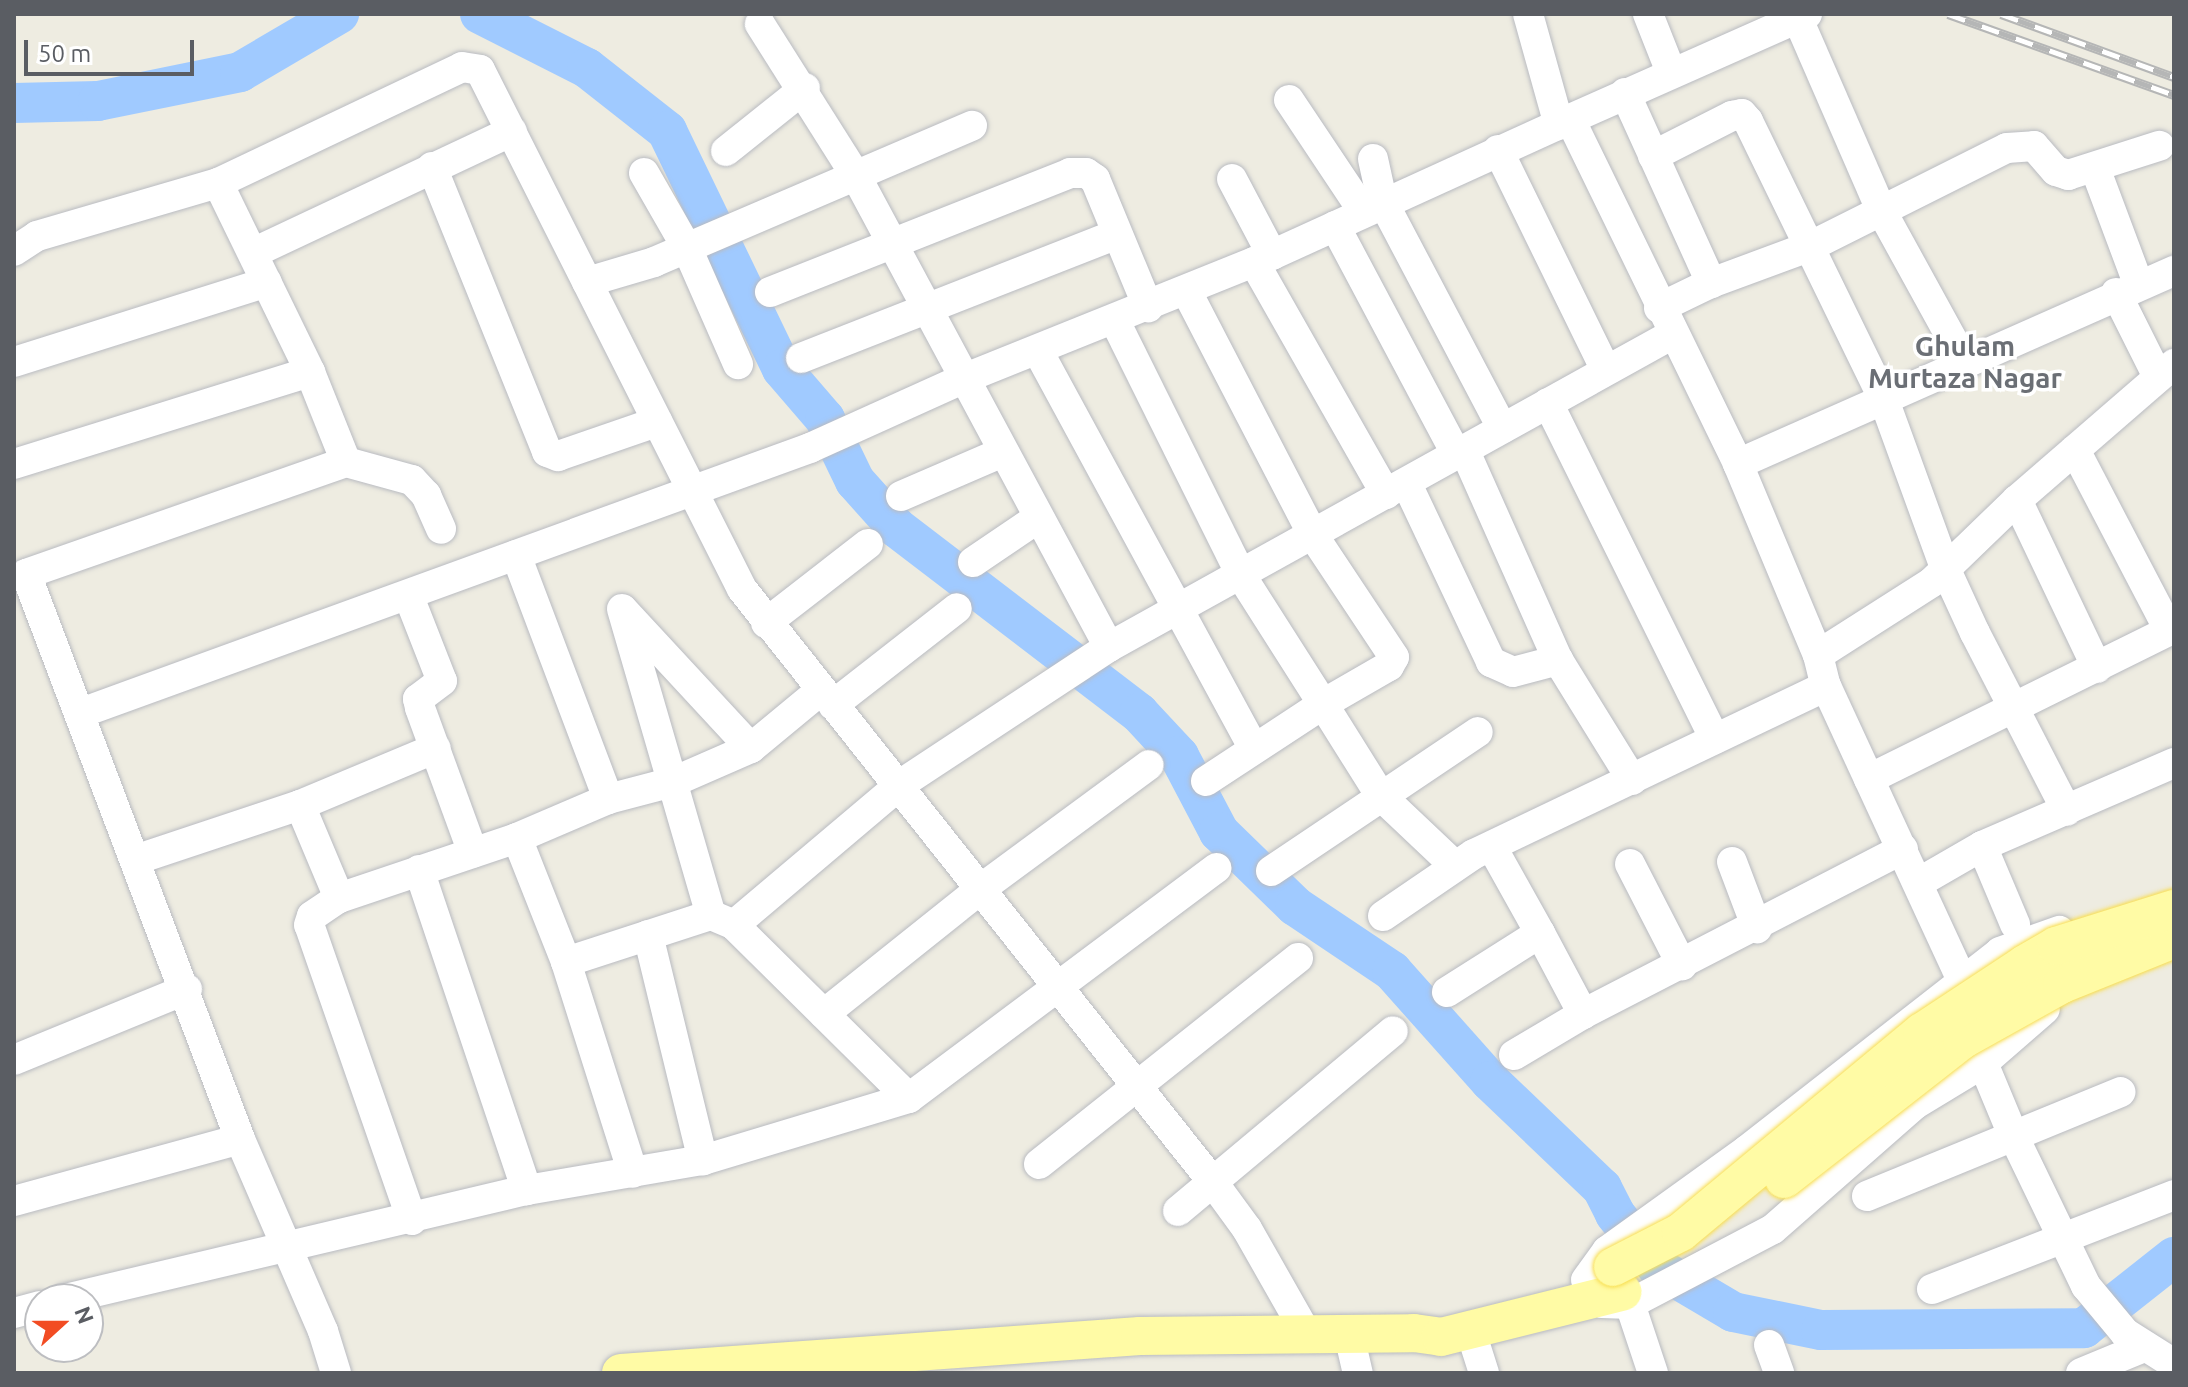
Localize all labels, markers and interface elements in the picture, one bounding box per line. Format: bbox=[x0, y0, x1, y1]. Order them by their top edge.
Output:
scale bar bbox=[28, 24, 198, 74]
text: 50 m bbox=[38, 40, 91, 67]
district label: Ghulam Murtaza Nagar bbox=[1868, 329, 2062, 395]
north arrow bbox=[24, 1283, 104, 1363]
text: N bbox=[70, 1303, 100, 1327]

